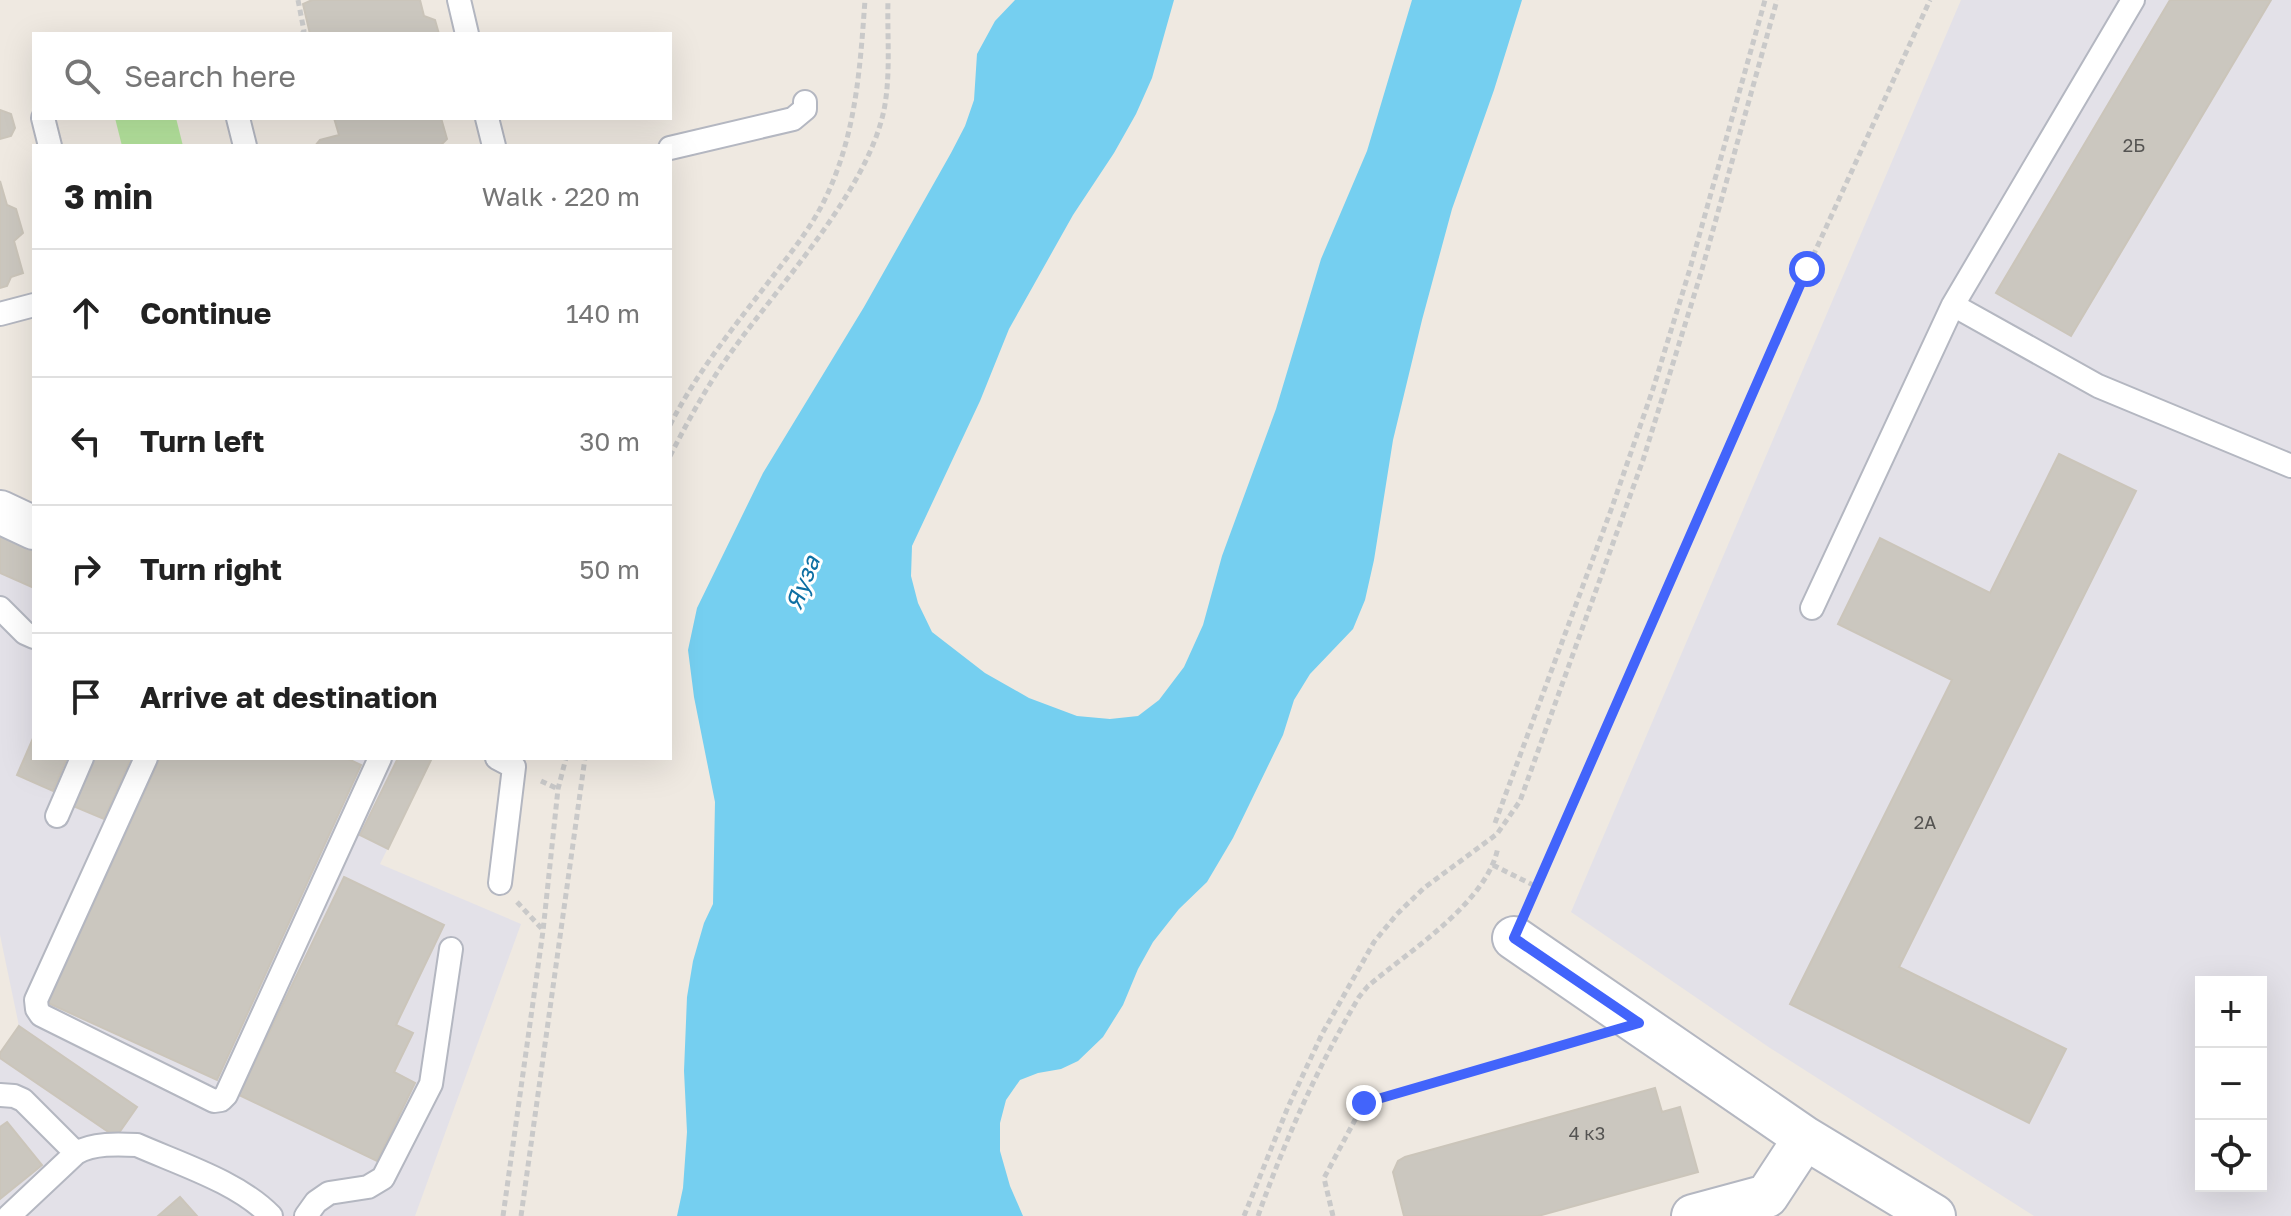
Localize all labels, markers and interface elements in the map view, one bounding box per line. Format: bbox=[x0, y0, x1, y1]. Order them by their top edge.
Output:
search box bbox=[32, 32, 672, 120]
icon: search bbox=[60, 54, 104, 98]
text: Search here bbox=[124, 58, 296, 94]
house number: 2Б bbox=[2123, 134, 2145, 156]
text: 3 min bbox=[64, 176, 153, 216]
text: Walk · 220 m bbox=[482, 181, 640, 212]
route start bbox=[1789, 251, 1825, 287]
icon: ahead bbox=[64, 291, 108, 335]
text: Continue bbox=[140, 295, 271, 331]
text: 140 m bbox=[566, 298, 640, 329]
icon: left bbox=[64, 419, 108, 463]
text: Turn left bbox=[140, 423, 265, 459]
text: 30 m bbox=[579, 426, 640, 457]
icon: right bbox=[64, 547, 108, 591]
water label: Яуза bbox=[778, 550, 827, 614]
text: Turn right bbox=[140, 551, 282, 587]
text: 50 m bbox=[579, 554, 640, 585]
icon: arrive bbox=[64, 675, 108, 719]
text: Arrive at destination bbox=[140, 679, 437, 715]
house number: 2А bbox=[1914, 811, 1936, 833]
map controls bbox=[2195, 976, 2267, 1192]
button: + bbox=[2195, 976, 2267, 1048]
button: − bbox=[2195, 1048, 2267, 1120]
route end bbox=[1346, 1085, 1382, 1121]
button: locate bbox=[2195, 1120, 2267, 1192]
house number: 4 к3 bbox=[1569, 1122, 1605, 1144]

